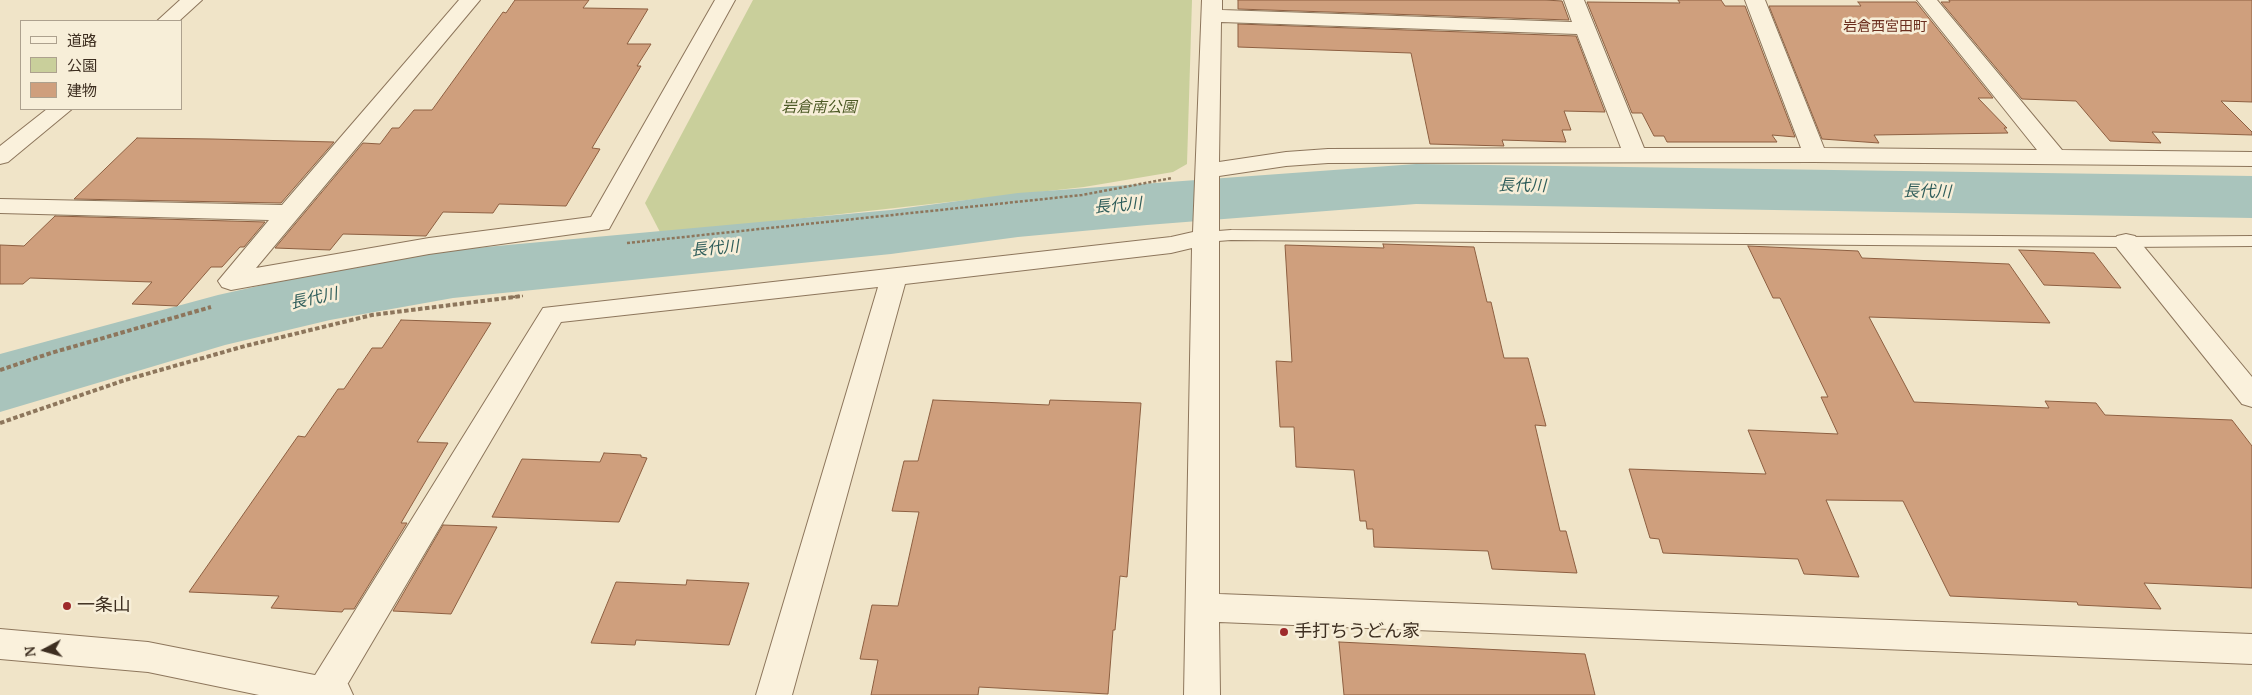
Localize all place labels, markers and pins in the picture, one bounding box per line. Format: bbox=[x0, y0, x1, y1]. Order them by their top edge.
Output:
place label: 一条山 bbox=[77, 595, 131, 617]
marker: 一条山 bbox=[61, 600, 73, 612]
place label: 手打ちうどん家 bbox=[1294, 621, 1420, 643]
marker: 手打ちうどん家 bbox=[1278, 626, 1290, 638]

